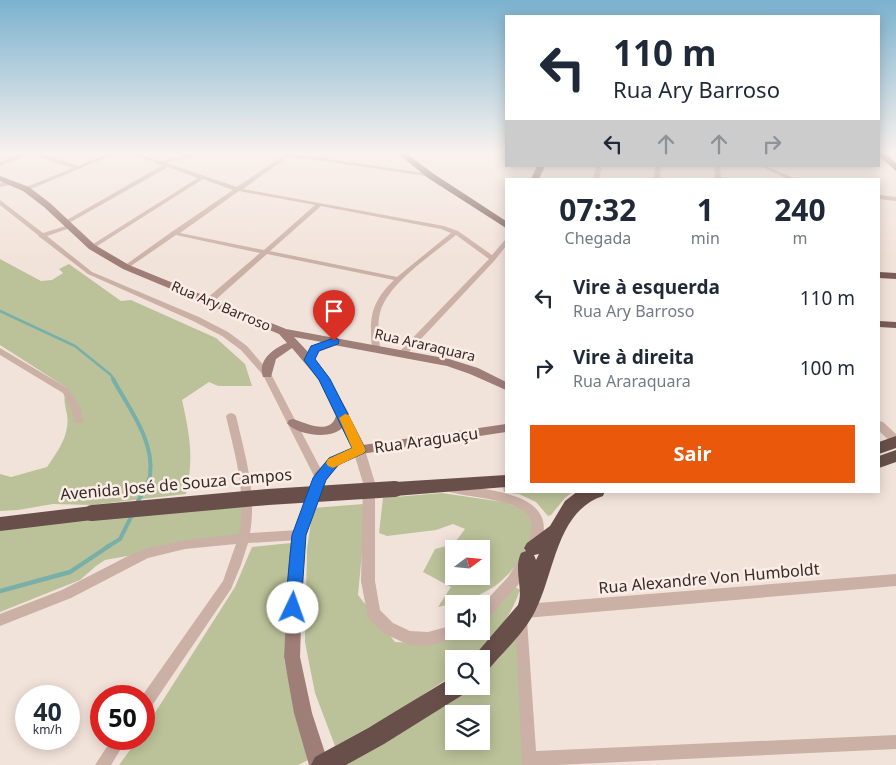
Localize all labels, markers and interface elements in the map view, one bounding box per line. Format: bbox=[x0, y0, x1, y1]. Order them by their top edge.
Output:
text: 110 m bbox=[613, 29, 716, 76]
icon: left bbox=[530, 35, 595, 100]
text: Rua Ary Barroso bbox=[613, 74, 780, 104]
icon: left bbox=[599, 130, 627, 158]
icon: ahead bbox=[652, 130, 680, 158]
icon: ahead bbox=[705, 130, 733, 158]
icon: right bbox=[758, 130, 786, 158]
text: 07:32 bbox=[559, 189, 636, 230]
text: 1 bbox=[697, 189, 714, 230]
text: 240 bbox=[774, 189, 826, 230]
text: Chegada bbox=[565, 227, 631, 249]
text: min bbox=[691, 227, 720, 249]
text: m bbox=[792, 227, 807, 249]
text: Vire à esquerda bbox=[573, 274, 720, 300]
street label: Rua Ary Barroso bbox=[169, 276, 274, 335]
icon: left bbox=[530, 284, 558, 312]
text: 110 m bbox=[800, 285, 855, 311]
pin bbox=[313, 290, 355, 341]
icon: arrive bbox=[320, 297, 348, 325]
text: Rua Ary Barroso bbox=[573, 300, 694, 322]
street label: Rua Araraquara bbox=[373, 324, 477, 365]
text: Vire à direita bbox=[573, 344, 694, 370]
icon: right bbox=[530, 354, 558, 382]
text: 100 m bbox=[800, 355, 855, 381]
text: Rua Araraquara bbox=[573, 370, 691, 392]
street label: Rua Araguaçu bbox=[373, 422, 479, 458]
button: Sair bbox=[530, 425, 855, 483]
street label: Avenida José de Souza Campos bbox=[59, 463, 293, 505]
north arrow bbox=[445, 540, 490, 585]
map controls bbox=[445, 540, 490, 750]
street label: Rua Alexandre Von Humboldt bbox=[598, 557, 821, 599]
position arrow bbox=[266, 581, 318, 633]
button: sound bbox=[445, 595, 490, 640]
button: search bbox=[445, 650, 490, 695]
speed limit sign: 50 bbox=[90, 685, 155, 750]
text: 40 bbox=[33, 694, 62, 728]
button: layers bbox=[445, 705, 490, 750]
text: km/h bbox=[33, 721, 62, 738]

